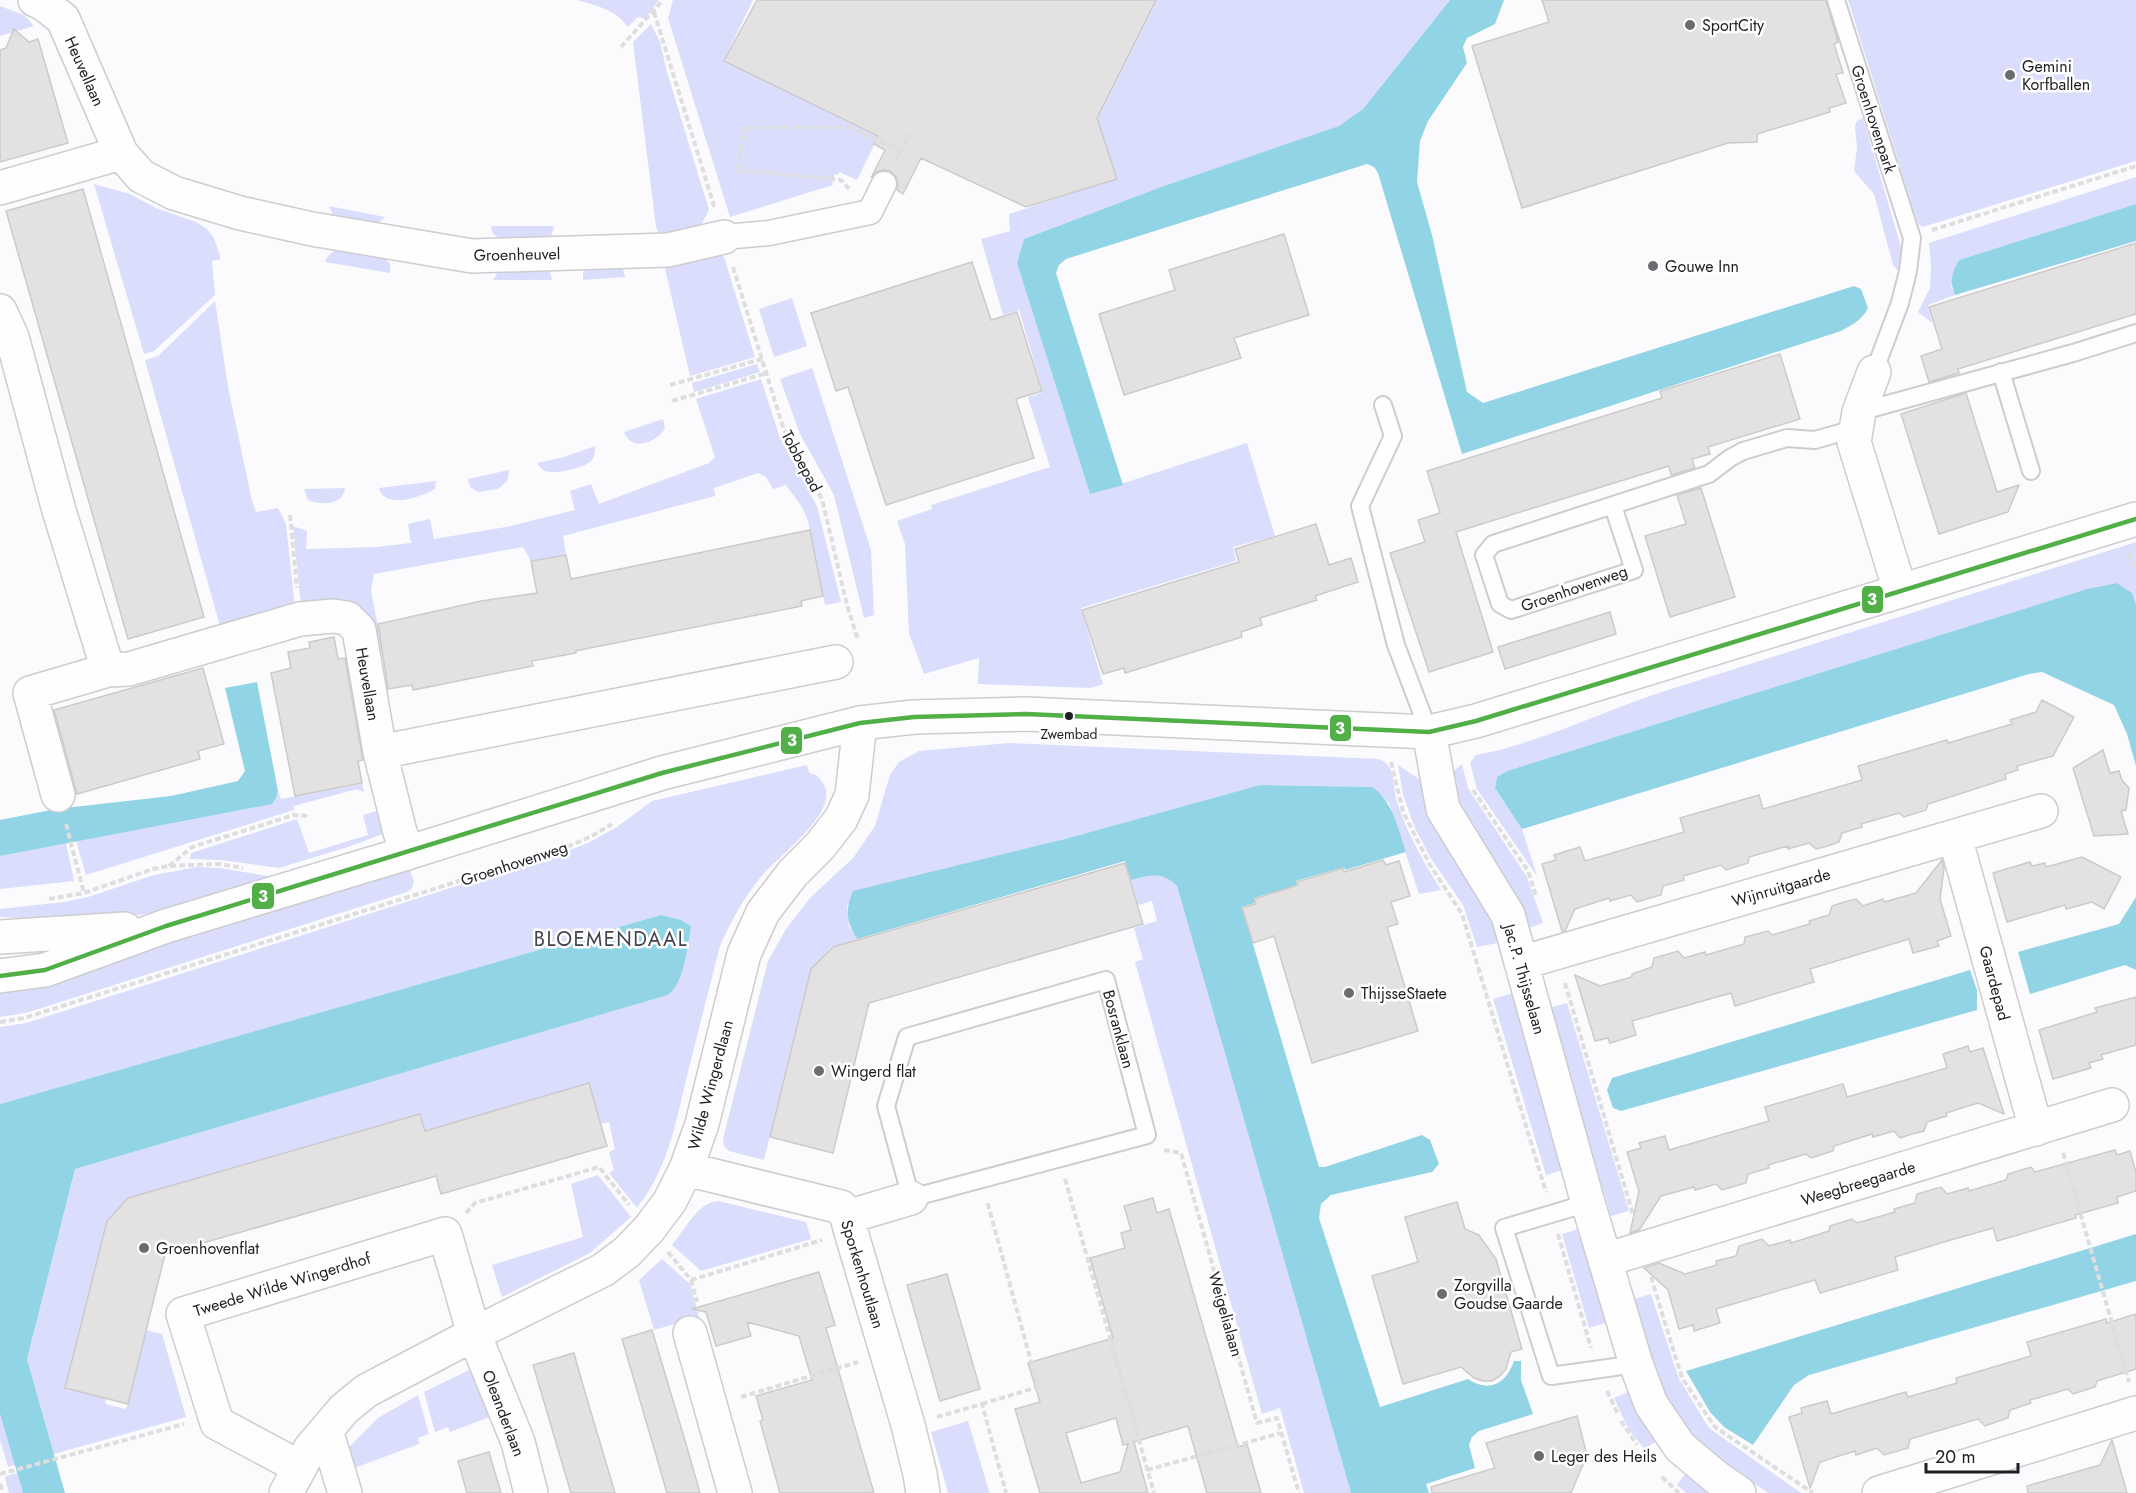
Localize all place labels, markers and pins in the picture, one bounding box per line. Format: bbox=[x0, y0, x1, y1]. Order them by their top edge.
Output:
place label: SportCity bbox=[1702, 14, 1765, 37]
marker: SportCity bbox=[1683, 18, 1697, 32]
place label: Gemini Korfballen bbox=[2022, 55, 2090, 96]
marker: Gemini Korfballen bbox=[2003, 68, 2017, 82]
place label: Gouwe Inn bbox=[1665, 255, 1739, 278]
marker: Gouwe Inn bbox=[1646, 259, 1660, 273]
marker: Zwembad bbox=[1063, 710, 1075, 722]
place label: Zwembad bbox=[1040, 724, 1098, 744]
place label: ThijsseStaete bbox=[1361, 982, 1447, 1005]
marker: ThijsseStaete bbox=[1342, 986, 1356, 1000]
place label: Wingerd flat bbox=[831, 1060, 916, 1083]
marker: Wingerd flat bbox=[812, 1064, 826, 1078]
place label: Groenhovenflat bbox=[156, 1237, 259, 1260]
marker: Groenhovenflat bbox=[137, 1241, 151, 1255]
place label: Zorgvilla Goudse Gaarde bbox=[1454, 1274, 1563, 1315]
marker: Zorgvilla Goudse Gaarde bbox=[1435, 1287, 1449, 1301]
place label: Leger des Heils bbox=[1551, 1445, 1657, 1468]
marker: Leger des Heils bbox=[1532, 1449, 1546, 1463]

